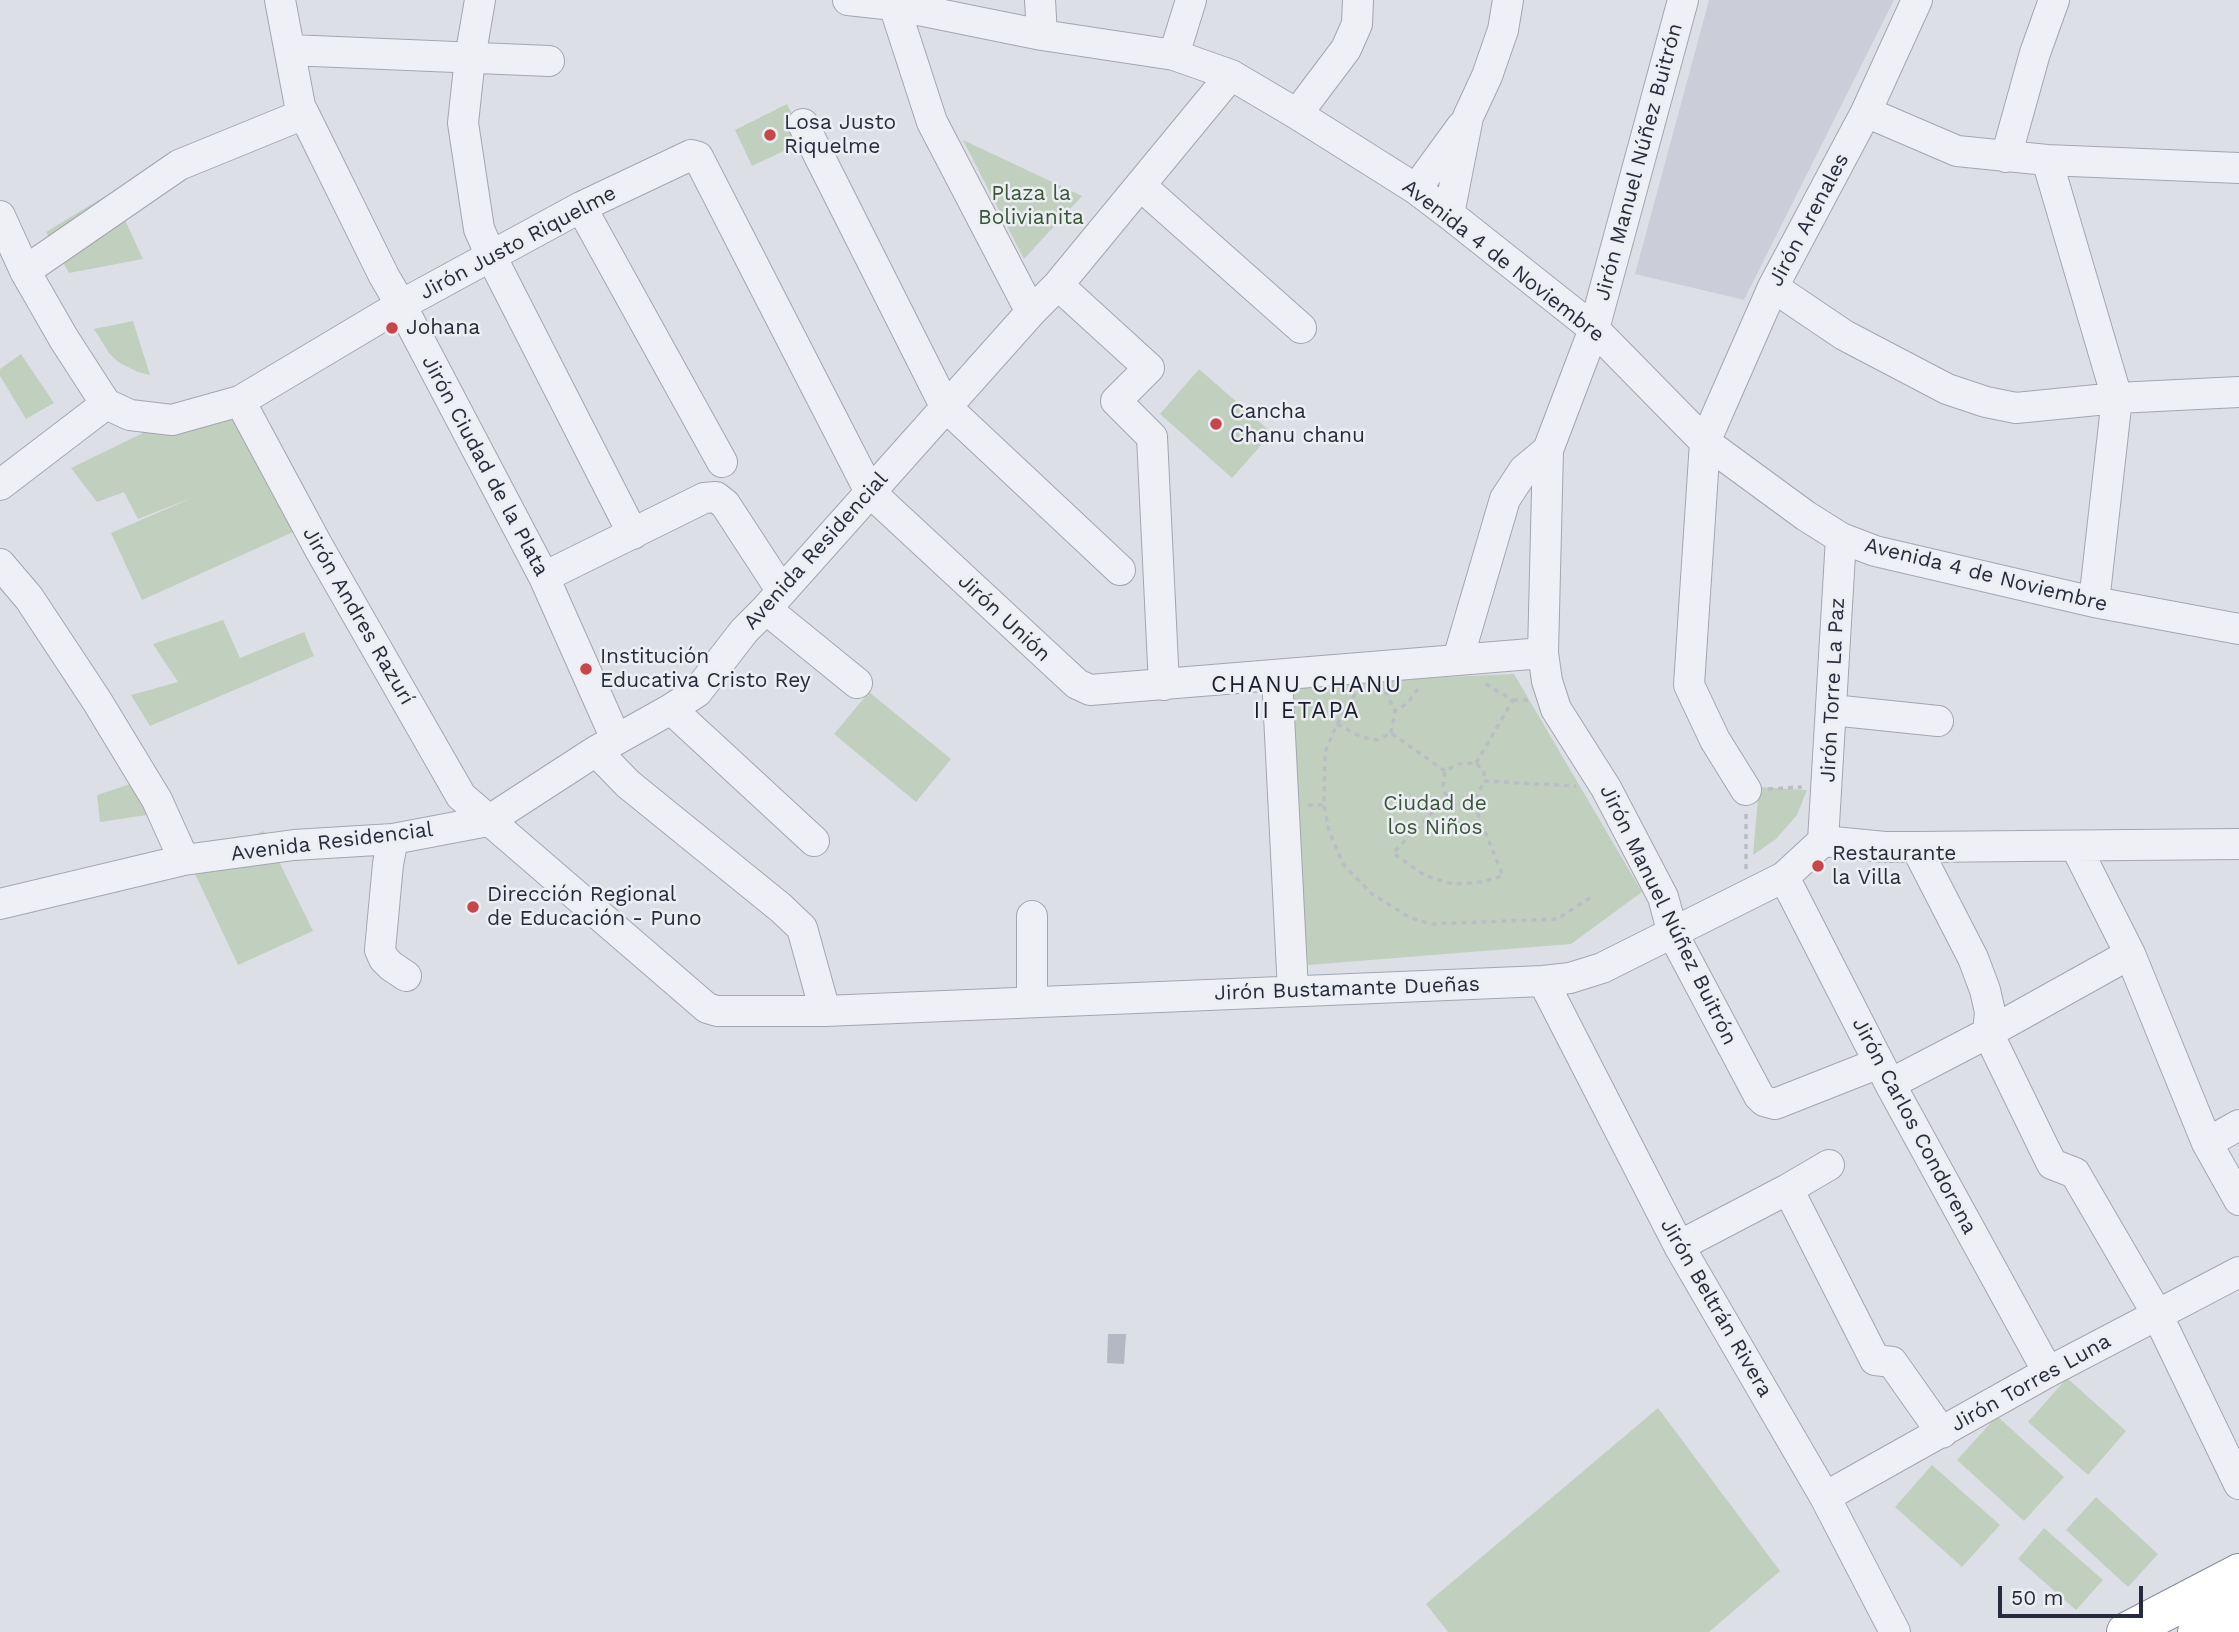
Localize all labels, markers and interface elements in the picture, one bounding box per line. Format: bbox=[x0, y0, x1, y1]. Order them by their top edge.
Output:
street label: Jirón Manuel Núñez Buitrón bbox=[1590, 20, 1688, 304]
place label: Losa Justo Riquelme bbox=[784, 110, 896, 160]
marker: Losa Justo Riquelme bbox=[762, 127, 778, 143]
street label: Jirón Arenales bbox=[1763, 149, 1855, 291]
street label: Avenida 4 de Noviembre bbox=[1397, 174, 1609, 348]
street label: Jirón Justo Riquelme bbox=[415, 180, 621, 306]
park label: Plaza la Bolivianita bbox=[978, 181, 1084, 231]
place label: Johana bbox=[406, 315, 480, 341]
marker: Johana bbox=[384, 320, 400, 336]
street label: Jirón Ciudad de la Plata bbox=[416, 351, 554, 581]
place label: Cancha Chanu chanu bbox=[1230, 399, 1365, 449]
marker: Cancha Chanu chanu bbox=[1208, 416, 1224, 432]
street label: Avenida Residencial bbox=[739, 467, 893, 635]
street label: Jirón Andres Razurí bbox=[297, 523, 419, 709]
street label: Avenida 4 de Noviembre bbox=[1862, 533, 2110, 617]
street label: Jirón Unión bbox=[953, 569, 1055, 667]
street label: Jirón Torre La Paz bbox=[1816, 597, 1850, 783]
place label: Institución Educativa Cristo Rey bbox=[600, 644, 811, 694]
marker: Institución Educativa Cristo Rey bbox=[578, 661, 594, 677]
district label: CHANU CHANU II ETAPA bbox=[1212, 671, 1402, 725]
street label: Jirón Manuel Núñez Buitrón bbox=[1594, 781, 1742, 1049]
park label: Ciudad de los Niños bbox=[1383, 791, 1487, 841]
street label: Avenida Residencial bbox=[230, 817, 434, 867]
place label: Restaurante la Villa bbox=[1832, 841, 1956, 891]
marker: Restaurante la Villa bbox=[1810, 858, 1826, 874]
place label: Dirección Regional de Educación - Puno bbox=[487, 882, 702, 932]
marker: Dirección Regional de Educación - Puno bbox=[465, 899, 481, 915]
street label: Jirón Bustamante Dueñas bbox=[1214, 972, 1480, 1006]
street label: Jirón Carlos Condorena bbox=[1846, 1013, 1982, 1239]
street label: Jirón Beltrán Rivera bbox=[1655, 1214, 1777, 1402]
street label: Jirón Torres Luna bbox=[1947, 1329, 2115, 1437]
scale bar bbox=[2001, 1572, 2146, 1616]
text: 50 m bbox=[2011, 1585, 2063, 1610]

